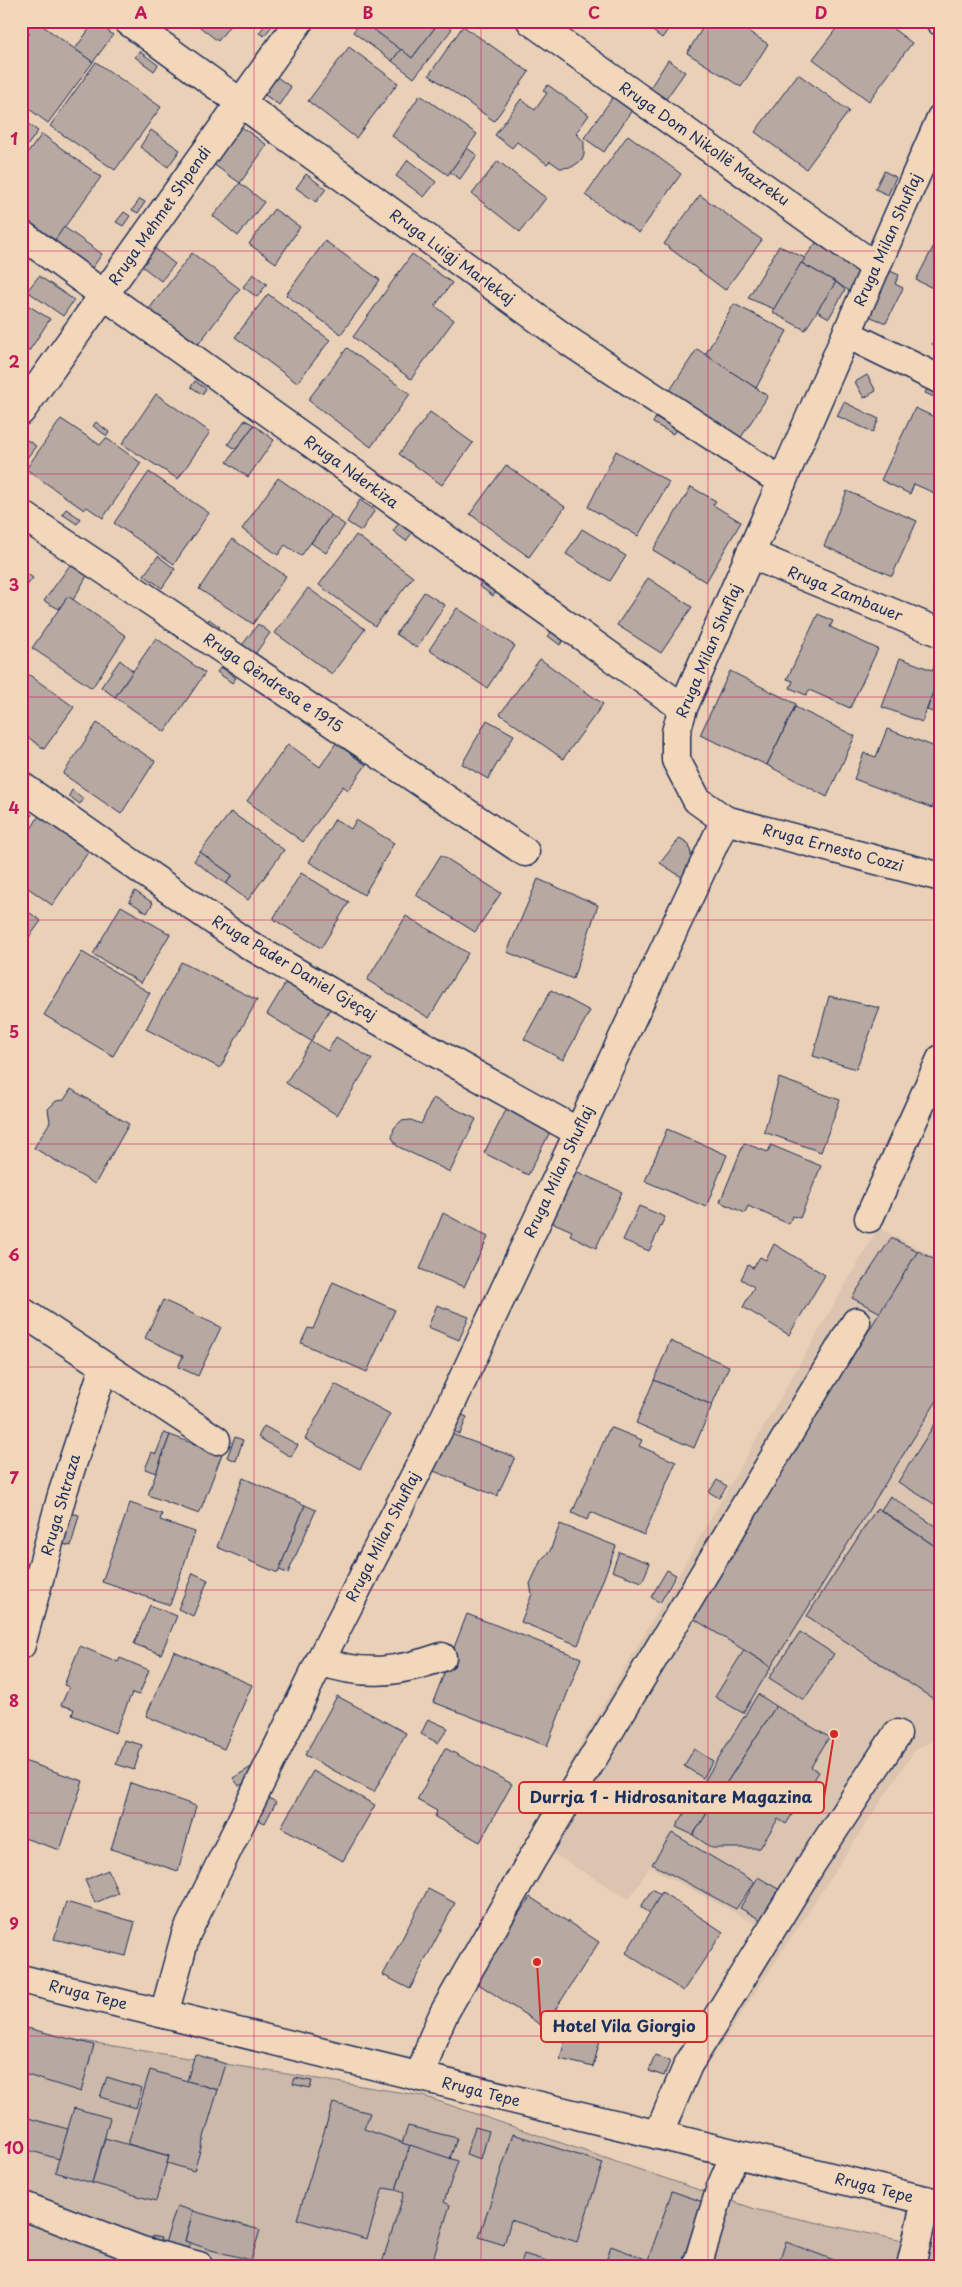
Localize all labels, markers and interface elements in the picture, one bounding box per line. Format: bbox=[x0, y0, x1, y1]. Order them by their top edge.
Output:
text: A bbox=[135, 0, 148, 24]
text: B bbox=[363, 0, 374, 24]
text: C bbox=[588, 0, 600, 24]
text: D bbox=[815, 0, 827, 24]
street label: Rruga Dom Nikollë Mazreku bbox=[615, 75, 795, 211]
text: 1 bbox=[10, 126, 18, 150]
street label: Rruga Mehmet Shpendi bbox=[102, 141, 216, 290]
street label: Rruga Milan Shuflaj bbox=[847, 169, 926, 310]
street label: Rruga Luigj Marlekaj bbox=[385, 202, 520, 309]
text: 2 bbox=[8, 349, 20, 373]
street label: Rruga Nderkiza bbox=[300, 429, 404, 513]
street label: Rruga Zambauer bbox=[784, 559, 907, 626]
text: 3 bbox=[9, 572, 19, 596]
street label: Rruga Milan Shuflaj bbox=[669, 580, 746, 721]
street label: Rruga Qëndresa e 1915 bbox=[199, 626, 348, 737]
text: 4 bbox=[9, 795, 20, 819]
street label: Rruga Ernesto Cozzi bbox=[760, 817, 907, 876]
street label: Rruga Pader Daniel Gjeçaj bbox=[208, 908, 382, 1025]
text: 5 bbox=[9, 1019, 19, 1043]
street label: Rruga Milan Shuflaj bbox=[517, 1101, 598, 1241]
text: 6 bbox=[8, 1242, 20, 1266]
street label: Rruga Shtraza bbox=[34, 1451, 85, 1558]
text: 7 bbox=[9, 1465, 19, 1489]
street label: Rruga Milan Shuflaj bbox=[339, 1467, 425, 1606]
text: 8 bbox=[9, 1688, 19, 1712]
callout: Durrja 1 - Hidrosanitare Magazina bbox=[519, 1782, 824, 1813]
text: Durrja 1 - Hidrosanitare Magazina bbox=[530, 1784, 812, 1808]
text: 9 bbox=[9, 1911, 19, 1935]
street label: Rruga Tepe bbox=[47, 1973, 130, 2014]
callout: Hotel Vila Giorgio bbox=[541, 2011, 707, 2042]
text: Hotel Vila Giorgio bbox=[552, 2013, 696, 2037]
street label: Rruga Tepe bbox=[440, 2070, 523, 2111]
text: 10 bbox=[4, 2135, 24, 2159]
street label: Rruga Tepe bbox=[833, 2166, 916, 2207]

